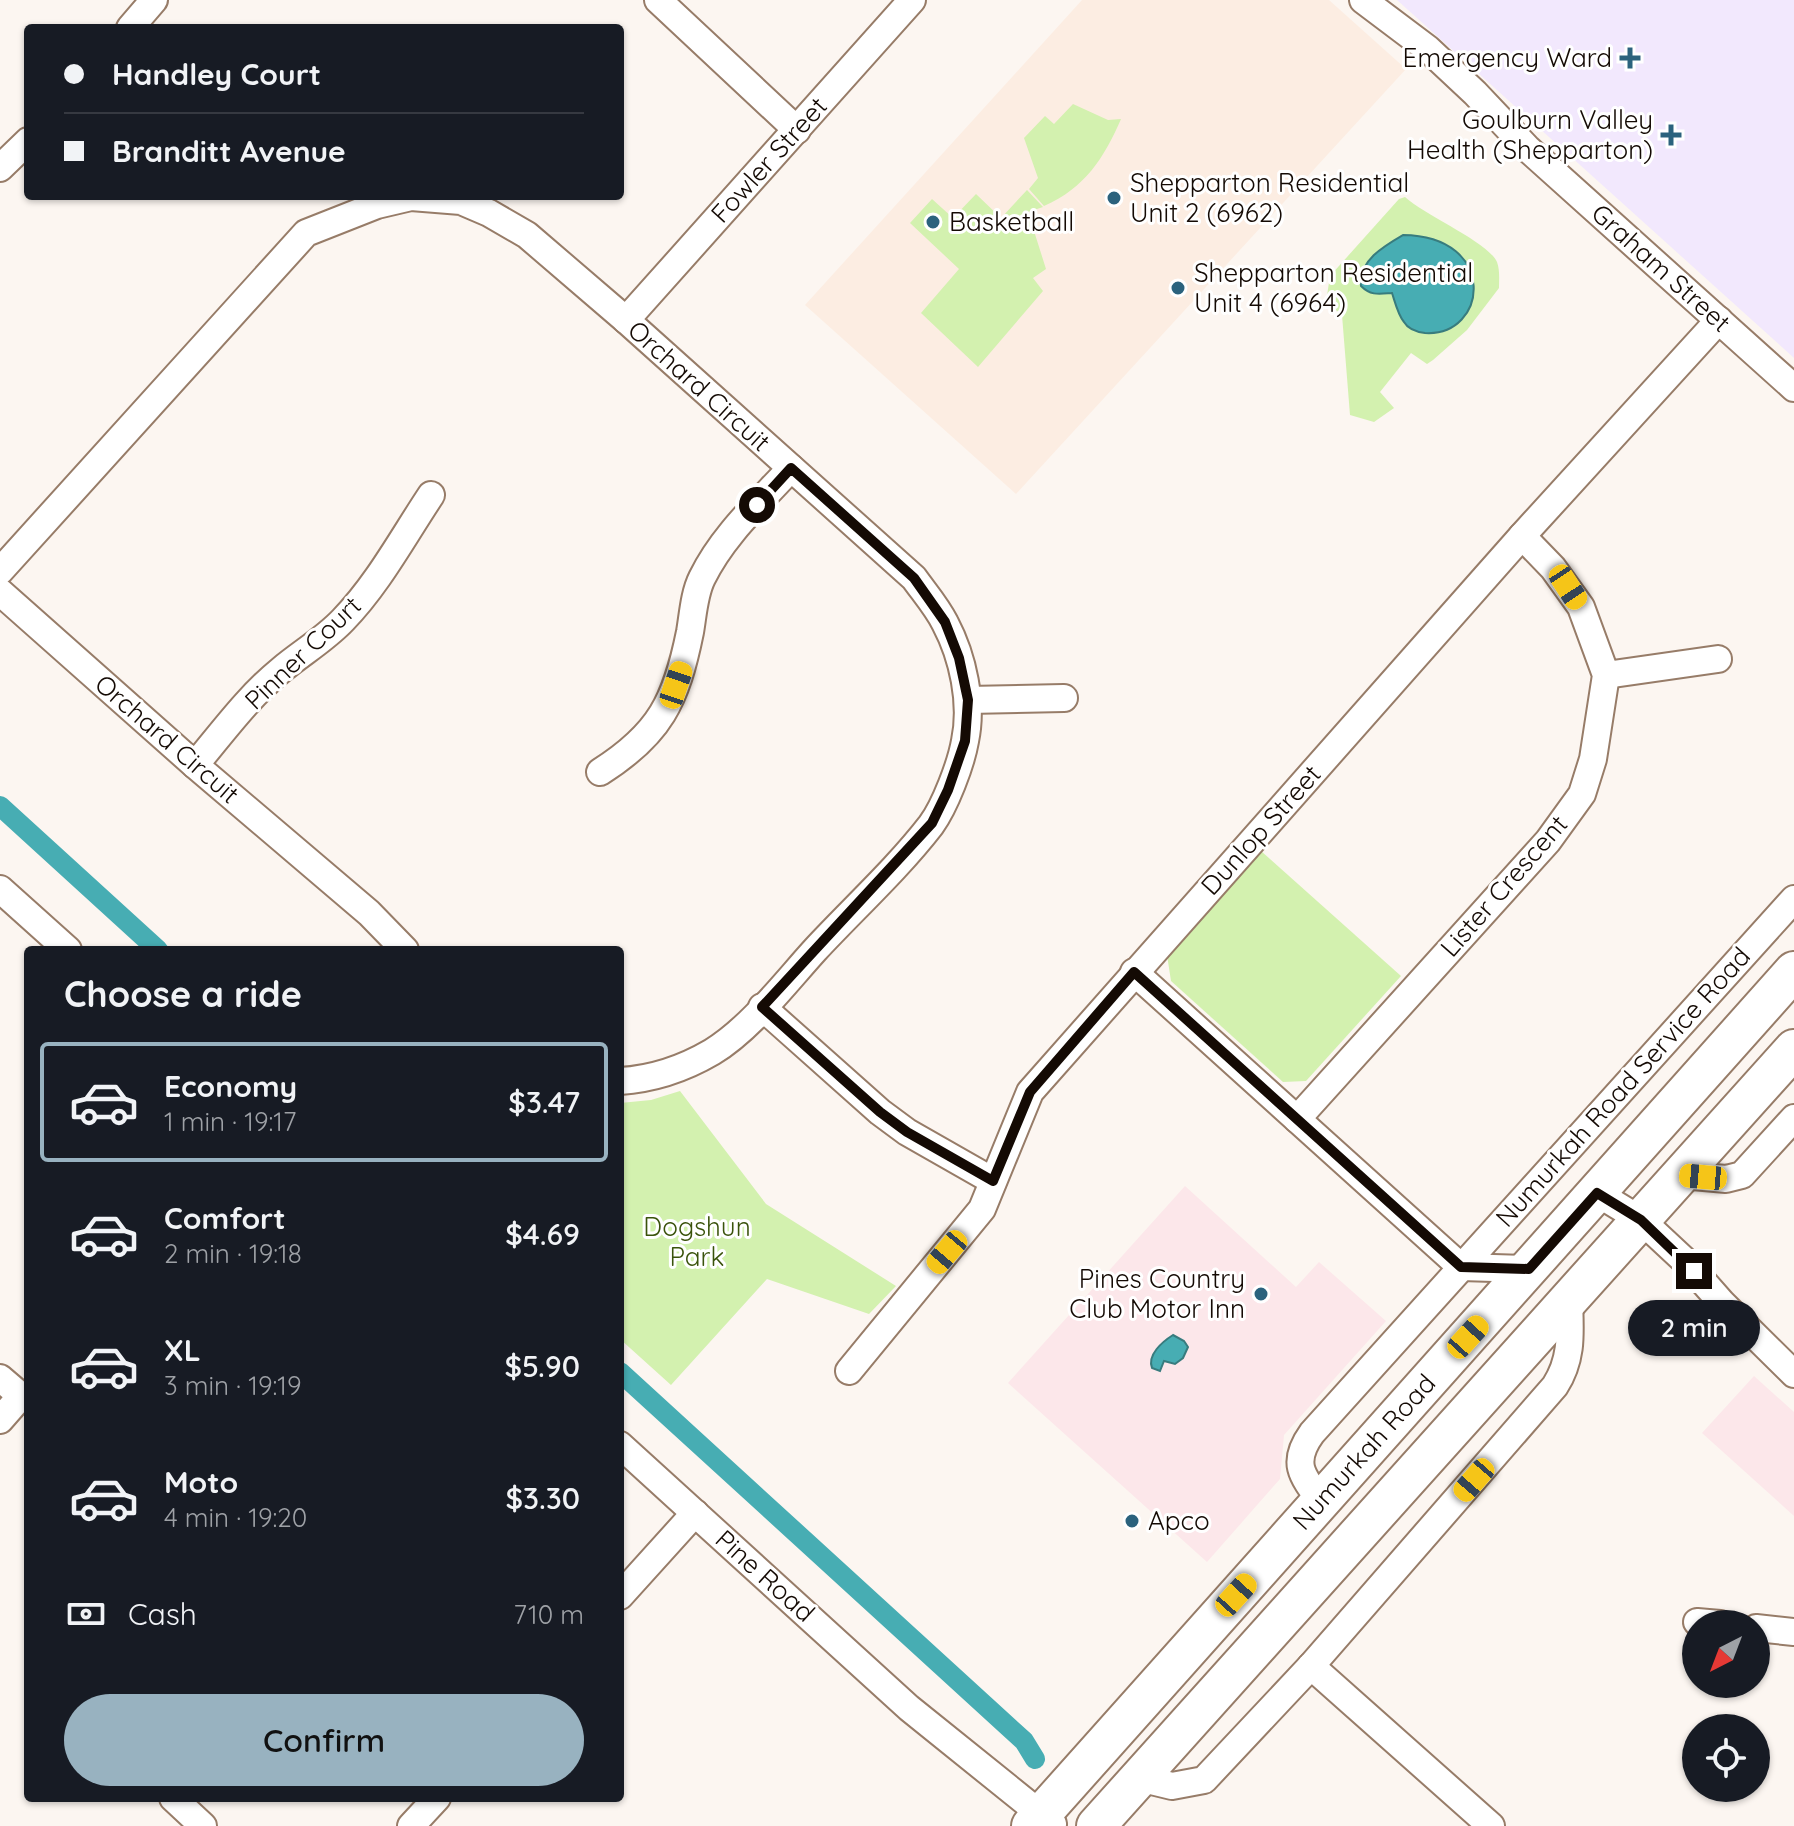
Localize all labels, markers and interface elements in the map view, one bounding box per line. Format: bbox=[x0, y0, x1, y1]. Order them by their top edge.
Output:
place label: Emergency Ward bbox=[1403, 41, 1612, 74]
marker: Emergency Ward bbox=[1619, 47, 1641, 69]
text: Handley Court bbox=[112, 55, 321, 93]
street label: Fowler Street bbox=[703, 90, 834, 229]
place label: Goulburn Valley Health (Shepparton) bbox=[1407, 103, 1653, 166]
marker: Goulburn Valley Health (Shepparton) bbox=[1660, 124, 1682, 146]
text: Branditt Avenue bbox=[112, 132, 346, 170]
place label: Shepparton Residential Unit 2 (6962) bbox=[1130, 166, 1409, 229]
marker: Shepparton Residential Unit 2 (6962) bbox=[1105, 189, 1123, 207]
street label: Graham Street bbox=[1585, 197, 1738, 339]
place label: Basketball bbox=[949, 205, 1074, 238]
marker: Basketball bbox=[924, 213, 942, 231]
place label: Shepparton Residential Unit 4 (6964) bbox=[1194, 256, 1473, 319]
marker: Shepparton Residential Unit 4 (6964) bbox=[1169, 279, 1187, 297]
street label: Orchard Circuit bbox=[621, 313, 777, 458]
route start bbox=[739, 487, 775, 523]
car bbox=[1545, 560, 1591, 614]
street label: Pinner Court bbox=[238, 589, 368, 716]
car bbox=[657, 658, 695, 712]
street label: Orchard Circuit bbox=[88, 667, 246, 810]
street label: Dunlop Street bbox=[1194, 758, 1328, 902]
street label: Lister Crescent bbox=[1433, 808, 1574, 963]
street label: Numurkah Road Service Road bbox=[1488, 940, 1757, 1233]
text: Choose a ride bbox=[64, 971, 302, 1016]
icon: car bbox=[68, 1066, 140, 1138]
text: Economy bbox=[164, 1067, 297, 1105]
text: $3.47 bbox=[508, 1083, 580, 1121]
text: 1 min · 19:17 bbox=[164, 1105, 296, 1138]
car bbox=[1678, 1163, 1728, 1191]
icon: car bbox=[68, 1198, 140, 1270]
text: Comfort bbox=[164, 1199, 285, 1237]
park label: Dogshun Park bbox=[643, 1210, 751, 1273]
text: $4.69 bbox=[505, 1215, 580, 1253]
car bbox=[922, 1226, 972, 1278]
text: 2 min · 19:18 bbox=[164, 1237, 302, 1270]
route end bbox=[1676, 1253, 1712, 1289]
place label: Pines Country Club Motor Inn bbox=[1069, 1262, 1245, 1325]
marker: Pines Country Club Motor Inn bbox=[1252, 1285, 1270, 1303]
callout: 2 min bbox=[1628, 1299, 1760, 1355]
car bbox=[1443, 1311, 1493, 1363]
text: 2 min bbox=[1660, 1311, 1728, 1344]
icon: car bbox=[68, 1330, 140, 1402]
text: XL bbox=[164, 1331, 201, 1369]
text: $5.90 bbox=[505, 1347, 580, 1385]
street label: Numurkah Road bbox=[1285, 1367, 1442, 1536]
text: 3 min · 19:19 bbox=[164, 1369, 301, 1402]
car bbox=[1449, 1454, 1499, 1506]
icon: car bbox=[68, 1462, 140, 1534]
text: Moto bbox=[164, 1463, 238, 1501]
text: $3.30 bbox=[505, 1479, 580, 1517]
text: 4 min · 19:20 bbox=[164, 1501, 307, 1534]
place label: Apco bbox=[1148, 1504, 1210, 1537]
marker: Apco bbox=[1123, 1512, 1141, 1530]
street label: Pine Road bbox=[709, 1522, 822, 1629]
car bbox=[1211, 1569, 1261, 1621]
icon: cash bbox=[64, 1592, 108, 1636]
text: Cash bbox=[128, 1595, 197, 1633]
text: 710 m bbox=[514, 1598, 584, 1631]
north arrow bbox=[1682, 1610, 1770, 1698]
map controls bbox=[1682, 1610, 1770, 1802]
button: Confirm bbox=[64, 1694, 584, 1786]
button: locate bbox=[1682, 1714, 1770, 1802]

